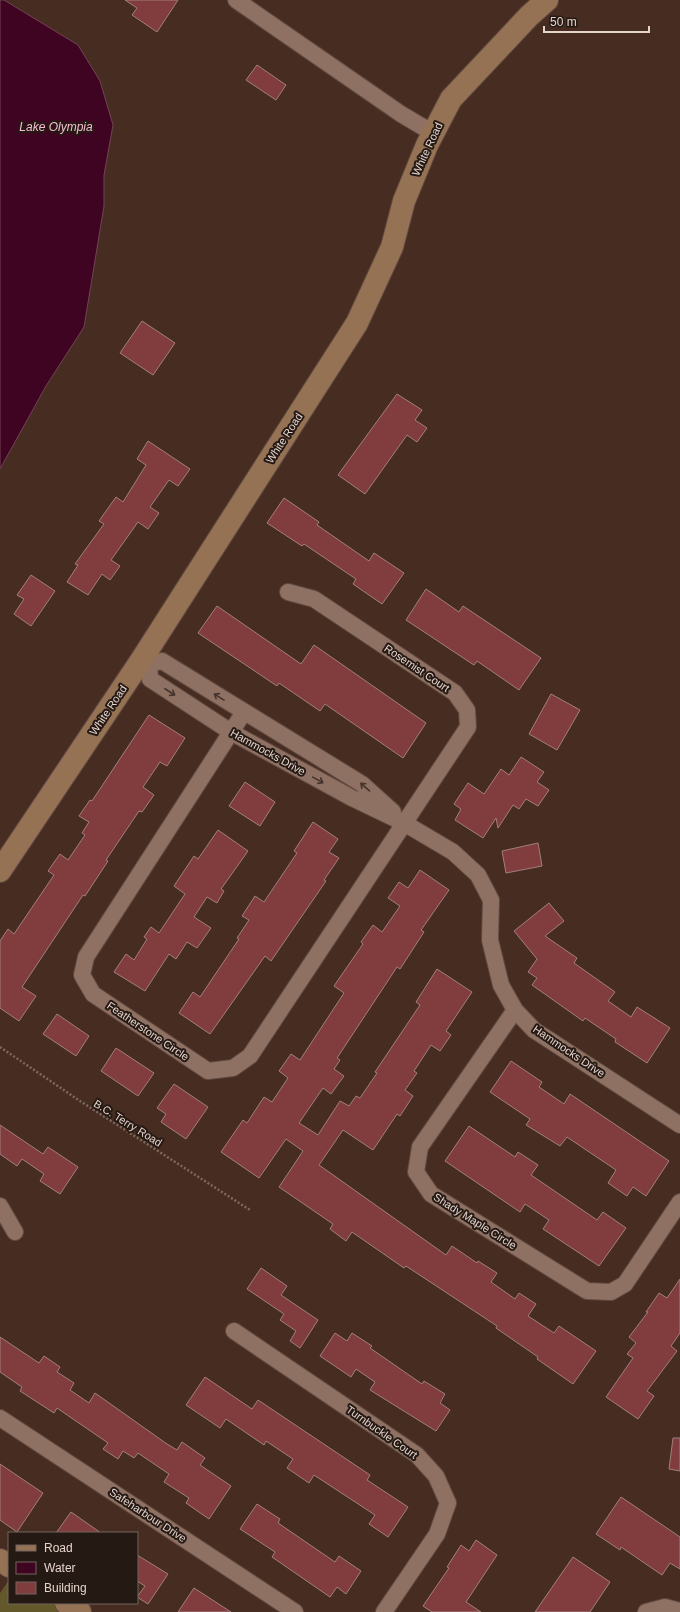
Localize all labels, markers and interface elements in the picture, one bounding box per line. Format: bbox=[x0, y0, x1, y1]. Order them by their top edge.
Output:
scale bar bbox=[544, 8, 649, 34]
text: 50 m bbox=[550, 15, 577, 29]
water label: Lake Olympia bbox=[19, 120, 93, 134]
street label: White Road bbox=[409, 120, 445, 178]
street label: White Road bbox=[263, 411, 305, 465]
street label: Rosemist Court bbox=[382, 642, 452, 694]
street label: White Road bbox=[87, 683, 129, 737]
one-way arrow bbox=[164, 689, 176, 697]
one-way arrow bbox=[213, 692, 225, 700]
street label: Hammocks Drive bbox=[228, 726, 308, 778]
one-way arrow bbox=[312, 776, 324, 784]
one-way arrow bbox=[360, 783, 371, 792]
street label: Featherstone Circle bbox=[105, 999, 191, 1063]
street label: Hammocks Drive bbox=[531, 1023, 607, 1079]
street label: B.C. Terry Road bbox=[92, 1097, 164, 1149]
street label: Shady Maple Circle bbox=[431, 1191, 519, 1251]
street label: Turnbuckle Court bbox=[344, 1403, 420, 1461]
street label: Safeharbour Drive bbox=[107, 1486, 189, 1544]
legend bbox=[8, 1532, 138, 1604]
text: Road bbox=[44, 1541, 73, 1555]
text: Water bbox=[44, 1561, 76, 1575]
text: Building bbox=[44, 1581, 87, 1595]

